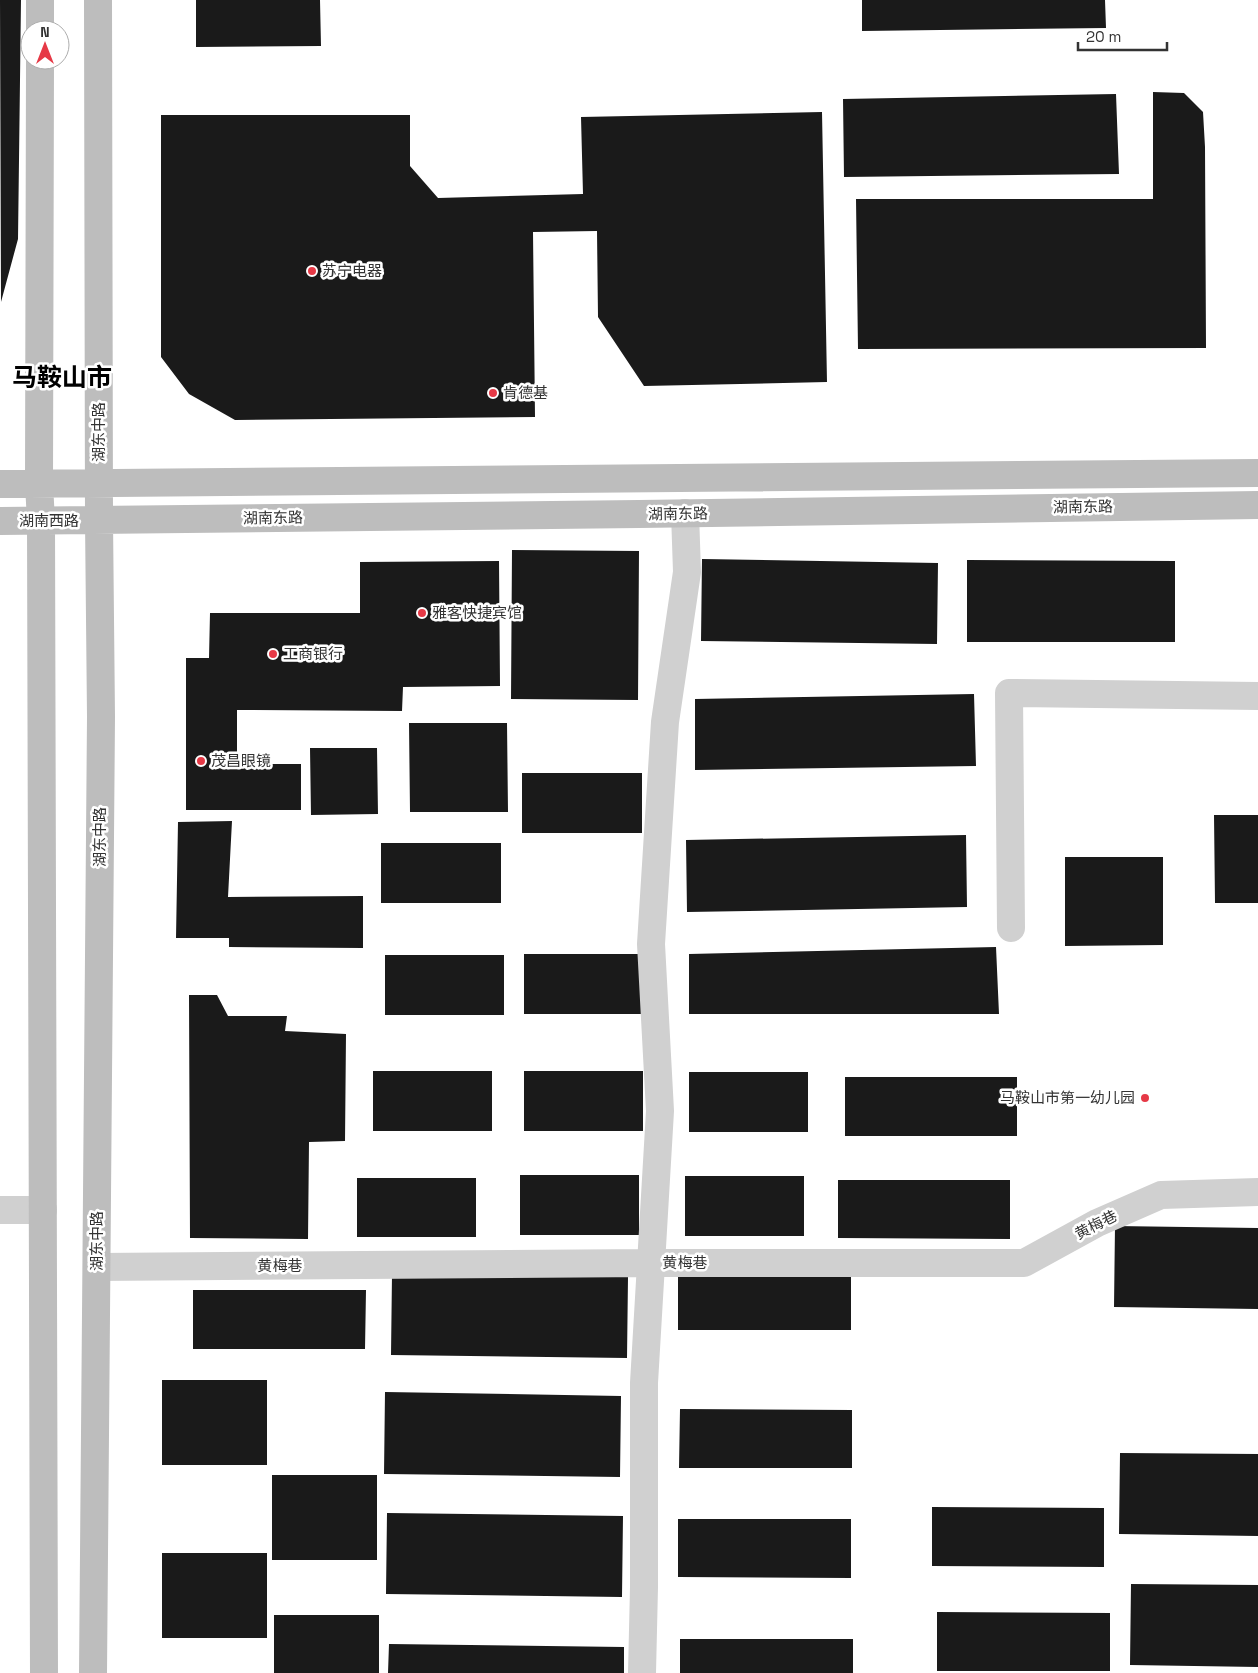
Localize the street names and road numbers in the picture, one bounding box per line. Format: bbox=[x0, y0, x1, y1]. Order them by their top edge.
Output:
street label: 湖东中路 bbox=[89, 402, 108, 462]
street label: 湖南东路 bbox=[1053, 496, 1113, 517]
street label: 湖南东路 bbox=[648, 503, 708, 524]
street label: 湖南东路 bbox=[243, 507, 303, 528]
street label: 湖南西路 bbox=[19, 511, 79, 530]
street label: 湖东中路 bbox=[90, 807, 109, 867]
street label: 黄梅巷 bbox=[1071, 1206, 1120, 1243]
street label: 湖东中路 bbox=[87, 1211, 106, 1271]
street label: 黄梅巷 bbox=[662, 1253, 708, 1272]
street label: 黄梅巷 bbox=[257, 1256, 303, 1275]

